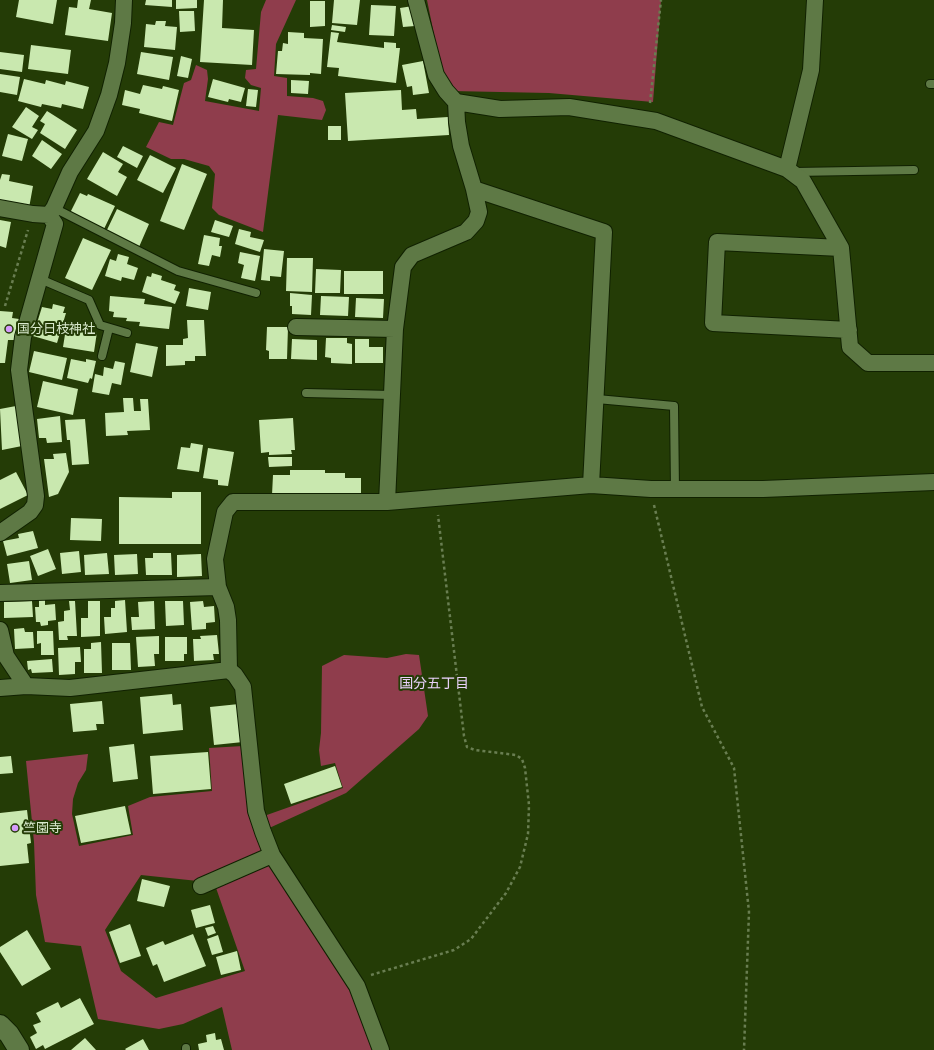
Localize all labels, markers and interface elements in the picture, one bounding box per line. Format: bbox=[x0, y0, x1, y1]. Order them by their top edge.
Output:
place label: 国分日枝神社 bbox=[17, 321, 95, 337]
marker: 国分日枝神社 bbox=[4, 324, 14, 334]
district label: 国分五丁目 bbox=[399, 675, 469, 691]
place label: 竺園寺 bbox=[23, 820, 62, 836]
marker: 竺園寺 bbox=[10, 823, 20, 833]

